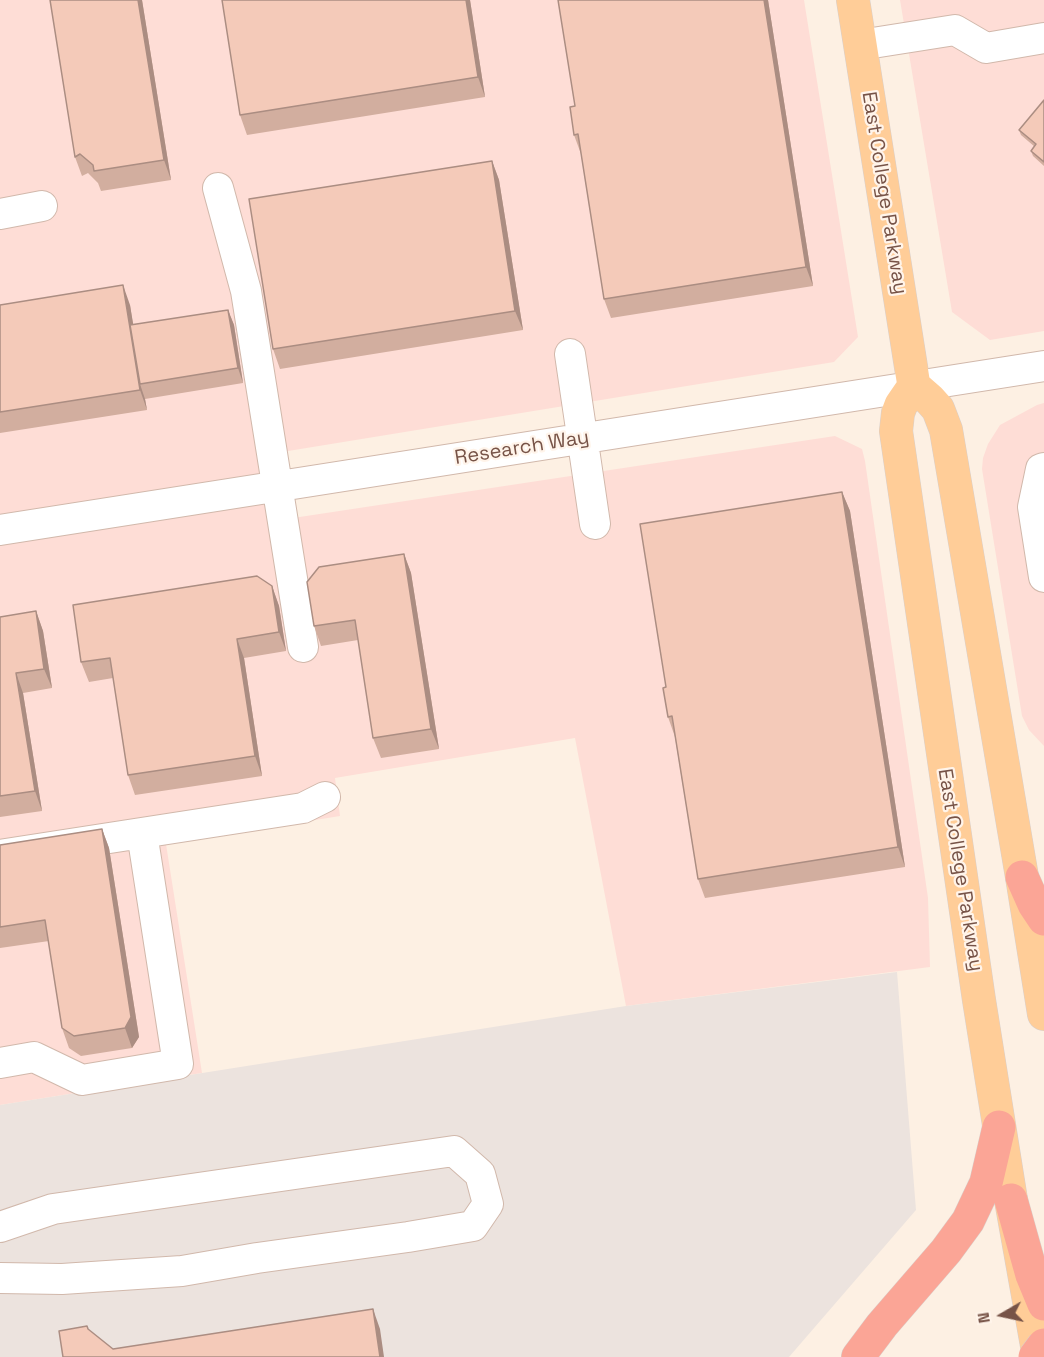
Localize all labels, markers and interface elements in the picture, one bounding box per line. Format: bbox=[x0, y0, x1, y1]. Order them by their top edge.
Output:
street label: East College Parkway bbox=[856, 90, 912, 296]
street label: Research Way bbox=[453, 426, 591, 470]
street label: East College Parkway bbox=[932, 767, 988, 973]
north arrow bbox=[972, 1285, 1032, 1345]
text: N bbox=[973, 1311, 995, 1325]

